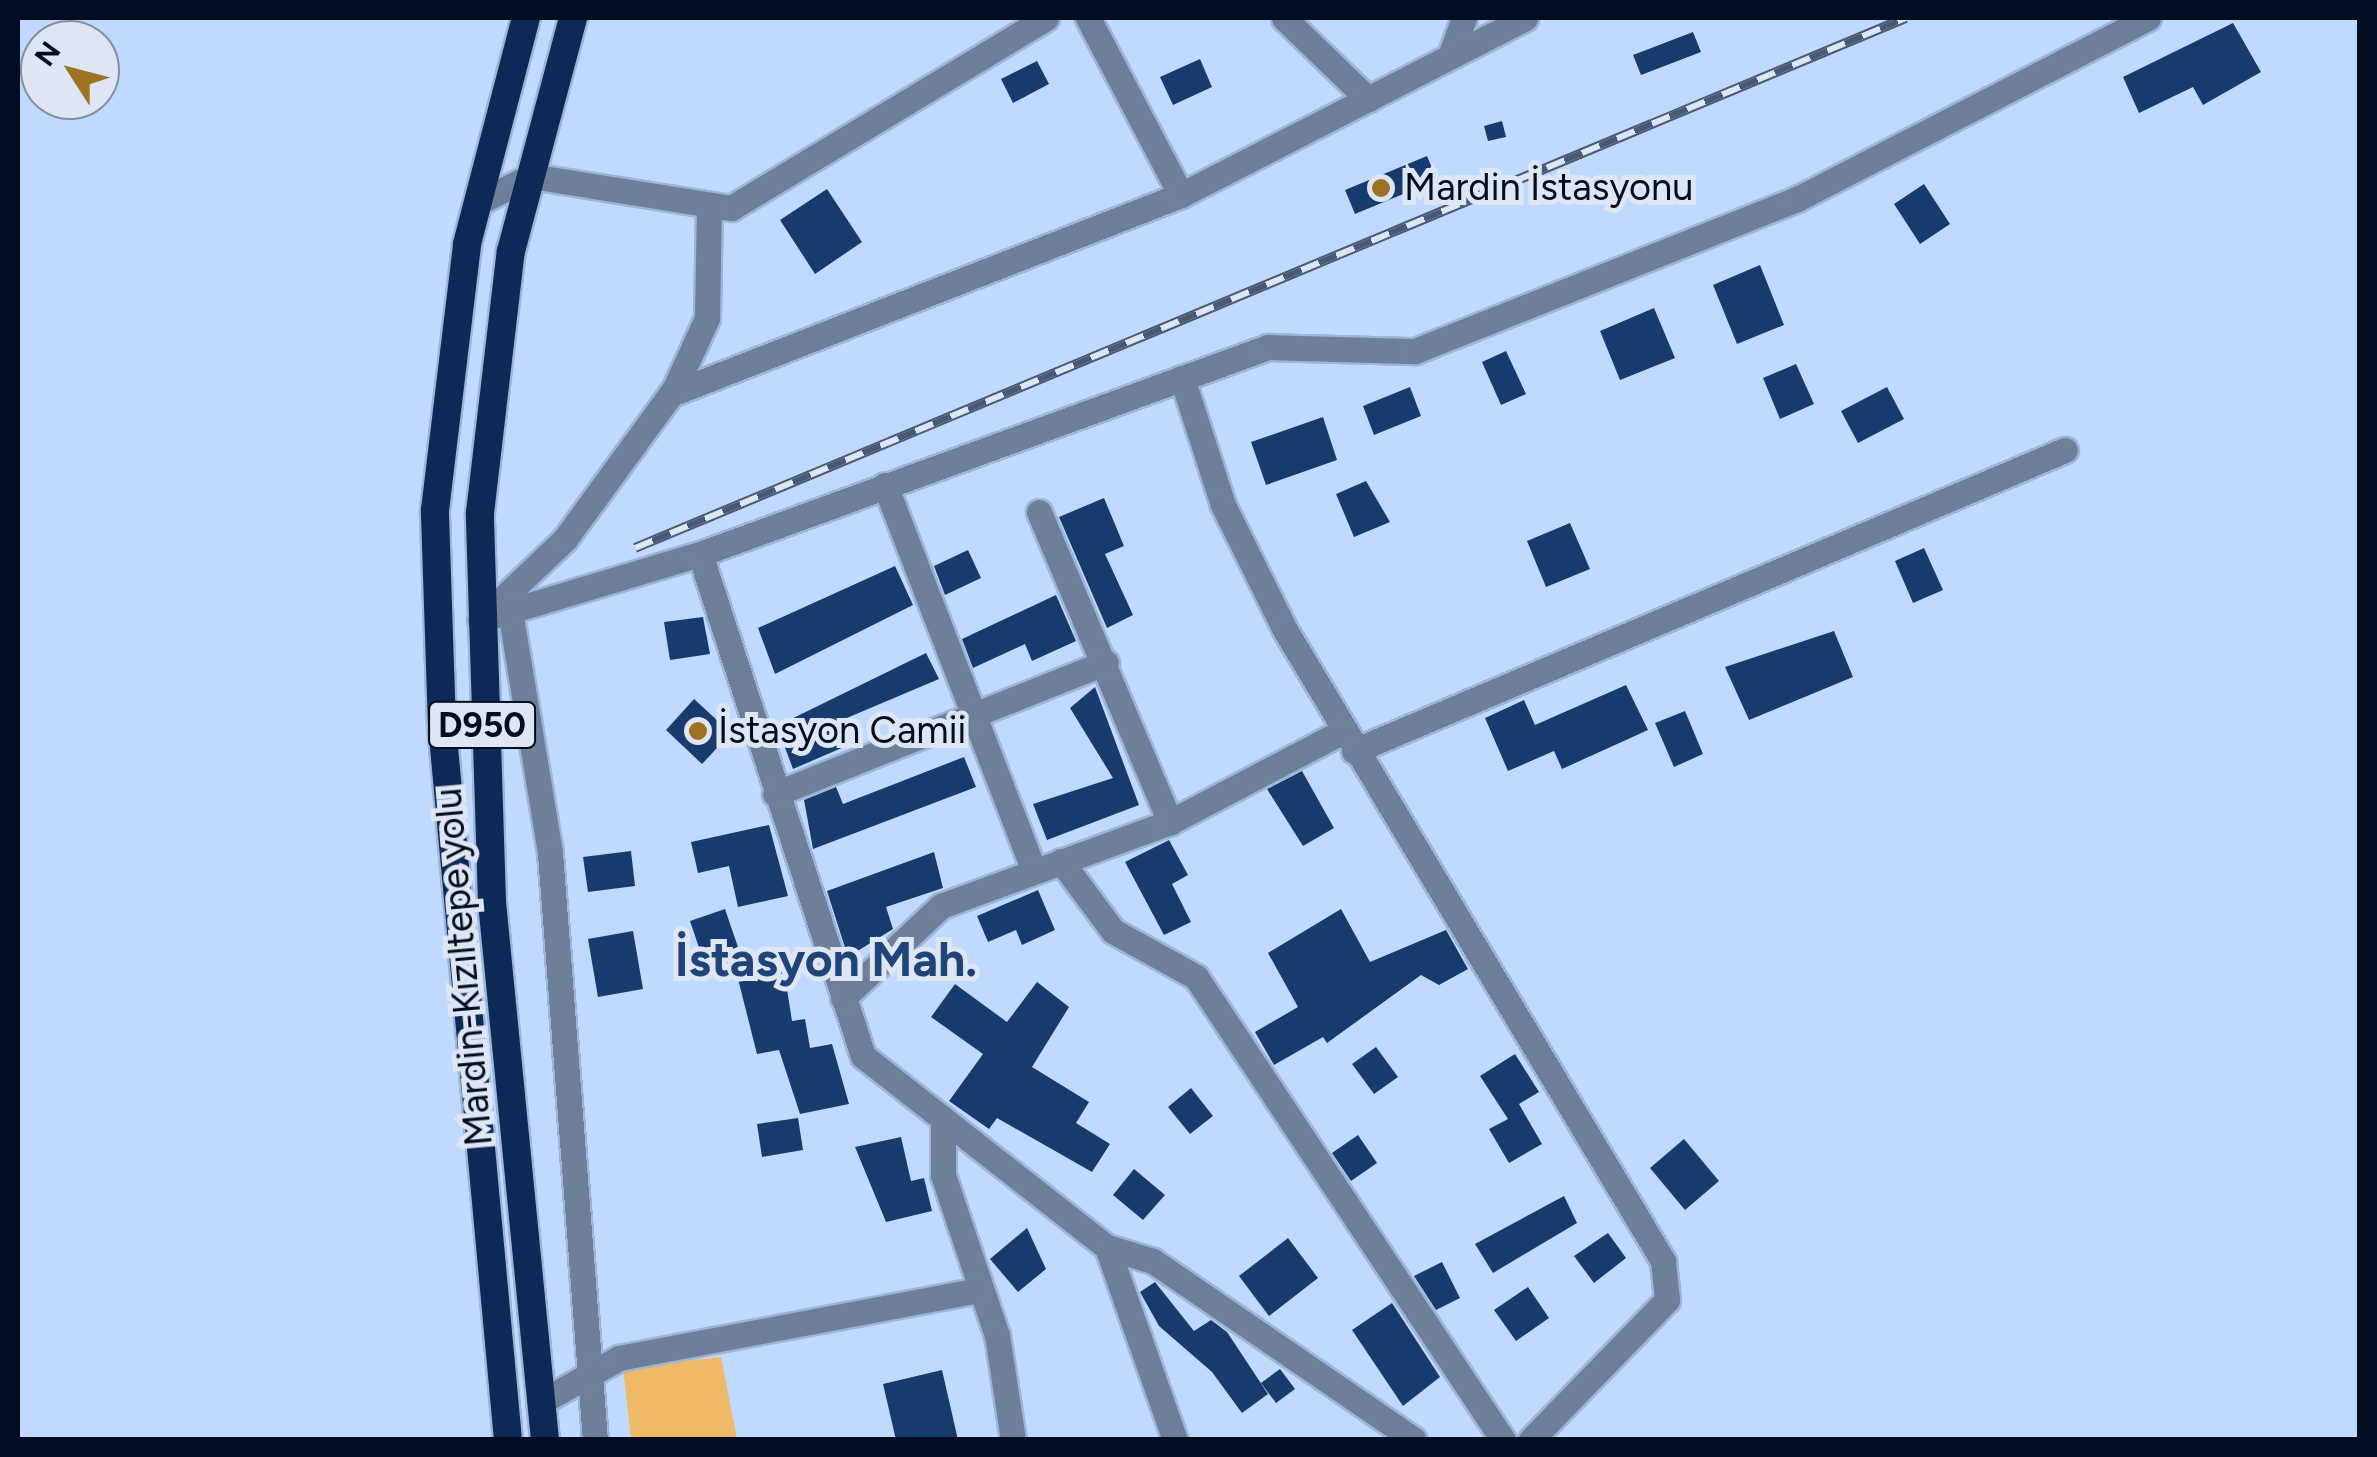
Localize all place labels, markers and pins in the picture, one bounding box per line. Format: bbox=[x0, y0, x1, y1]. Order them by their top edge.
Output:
place label: Mardin İstasyonu bbox=[1404, 165, 1693, 211]
marker: Mardin İstasyonu bbox=[1368, 175, 1394, 201]
place label: İstasyon Camii bbox=[718, 708, 966, 754]
marker: İstasyon Camii bbox=[687, 720, 709, 742]

